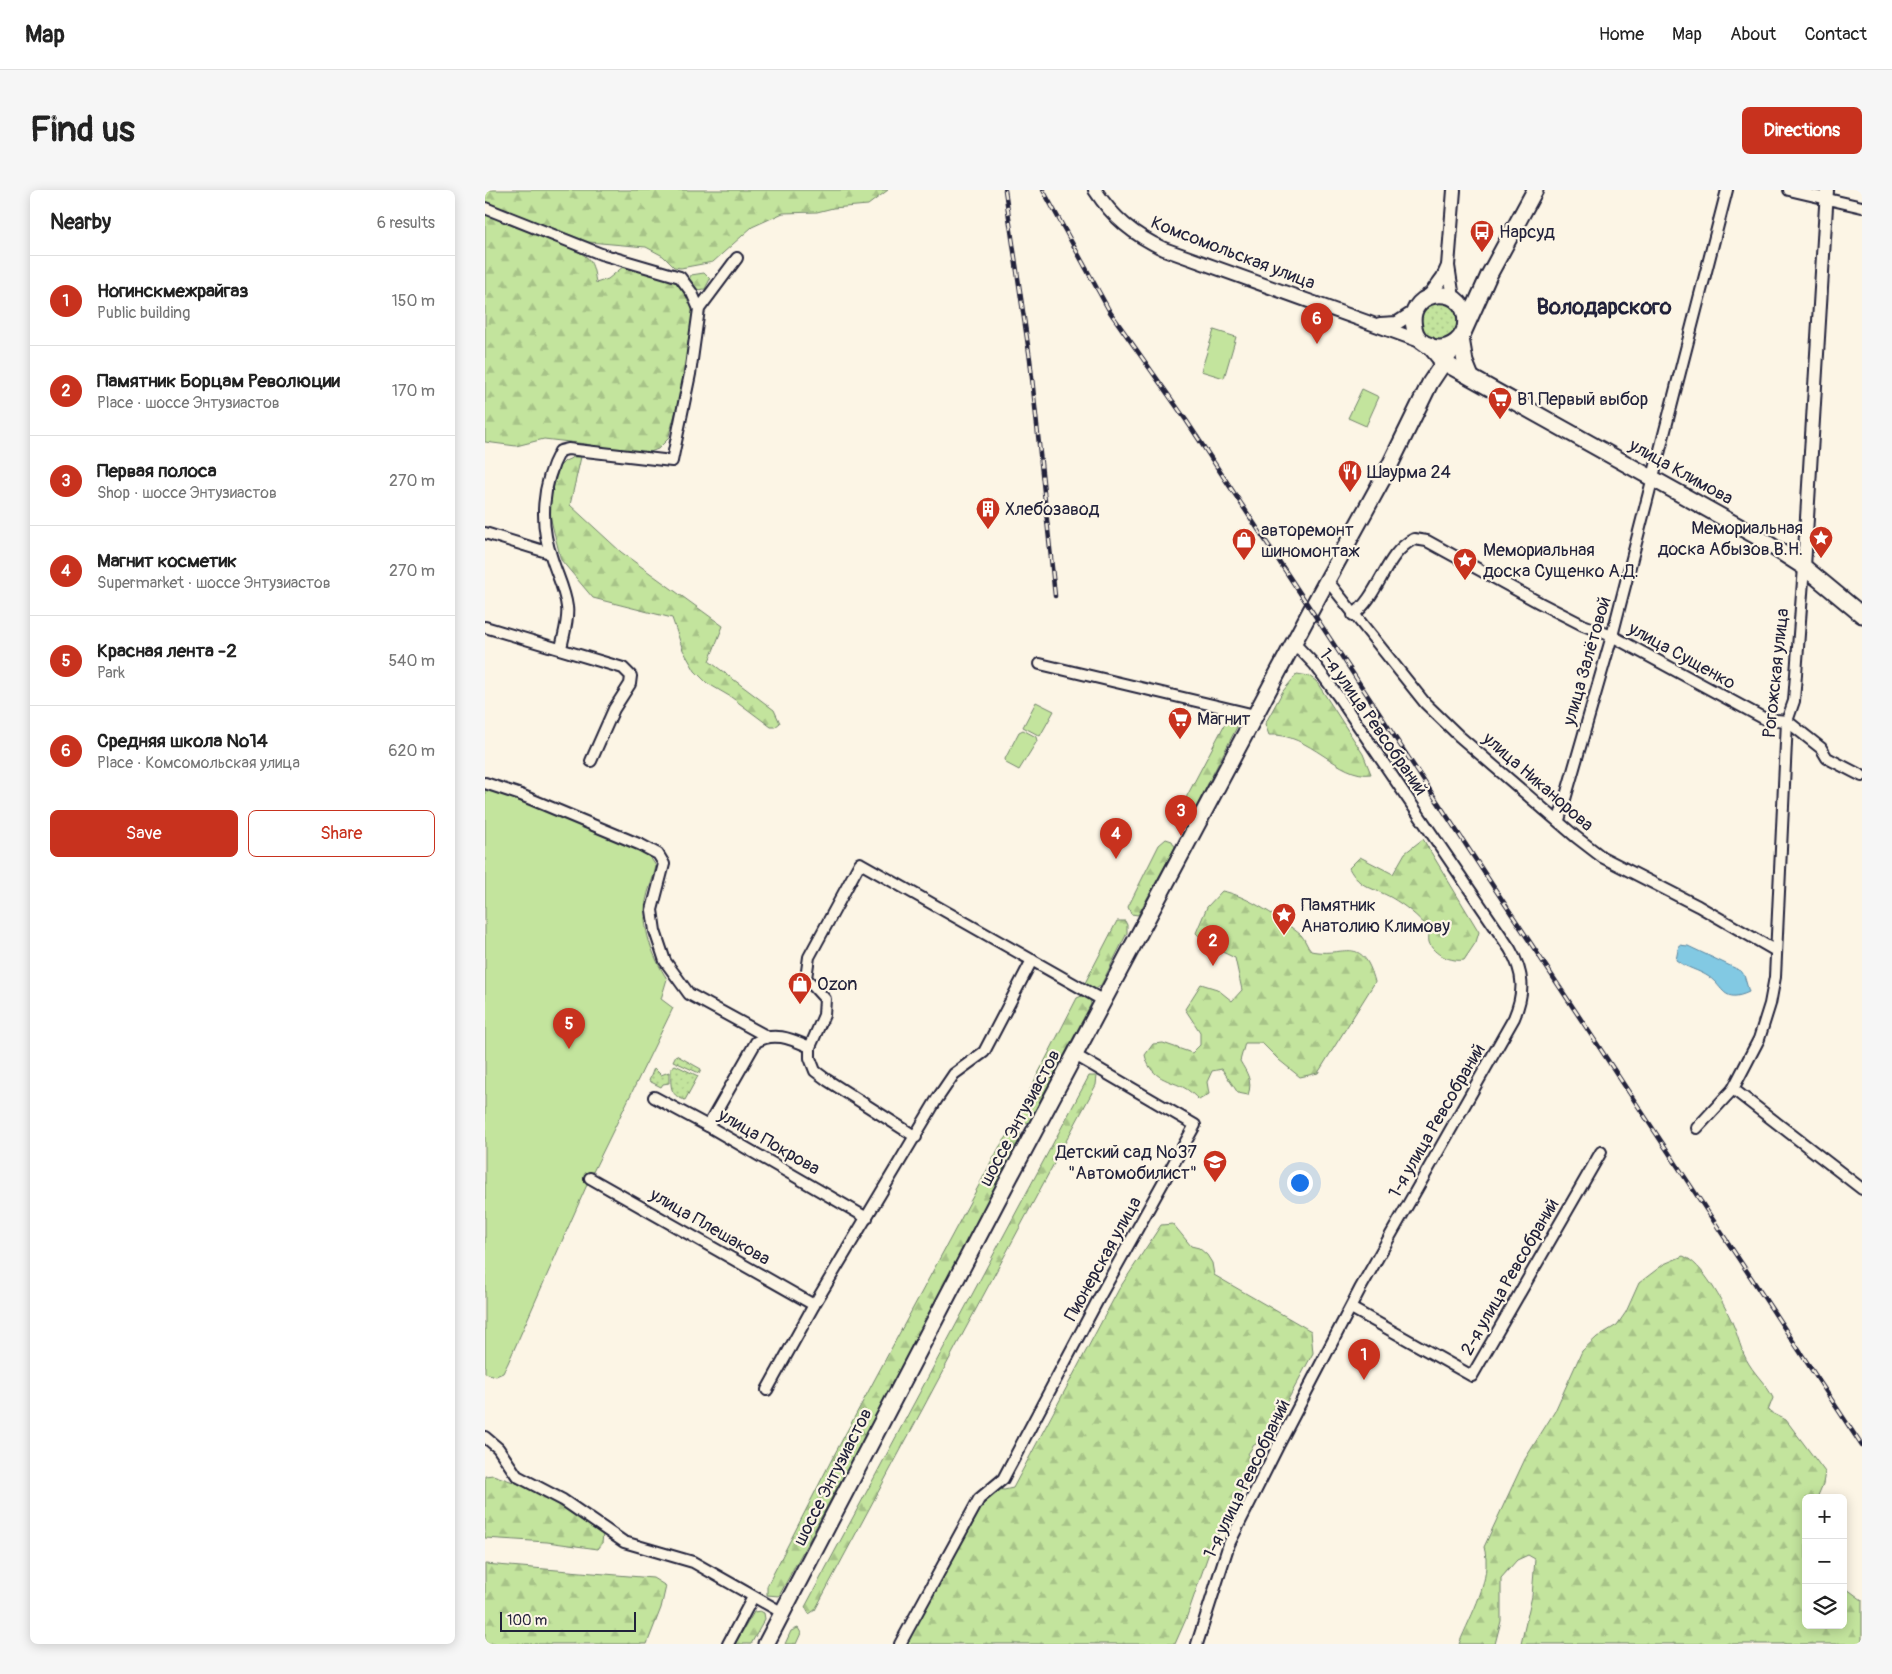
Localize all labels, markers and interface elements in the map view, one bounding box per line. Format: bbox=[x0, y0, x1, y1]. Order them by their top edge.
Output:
text: Map bbox=[25, 20, 65, 49]
text: Home bbox=[1599, 23, 1644, 46]
text: Map bbox=[1672, 23, 1702, 46]
text: About bbox=[1730, 23, 1776, 46]
text: Contact bbox=[1804, 23, 1867, 46]
button: Directions bbox=[1742, 107, 1862, 154]
text: Find us bbox=[30, 108, 135, 152]
text: Nearby bbox=[50, 209, 111, 236]
street label: Комсомольская улица bbox=[1148, 211, 1318, 295]
text: 6 results bbox=[377, 213, 435, 233]
bus stop icon: Нарсуд bbox=[1469, 219, 1495, 253]
place label: Нарсуд bbox=[1499, 221, 1555, 244]
text: Ногинскмежрайгаз bbox=[97, 279, 249, 303]
text: 1 bbox=[63, 291, 69, 311]
text: 150 m bbox=[391, 291, 435, 311]
district label: Володарского bbox=[1536, 293, 1672, 321]
text: Public building bbox=[97, 303, 190, 323]
pin: 6 bbox=[1301, 303, 1333, 344]
text: Памятник Борцам Революции bbox=[97, 369, 340, 393]
text: 2 bbox=[62, 381, 70, 401]
text: 170 m bbox=[392, 381, 435, 401]
supermarket icon: В1 Первый выбор bbox=[1487, 386, 1513, 420]
place label: В1 Первый выбор bbox=[1517, 388, 1648, 411]
text: Place · шоссе Энтузиастов bbox=[97, 393, 280, 413]
street label: улица Климова bbox=[1624, 434, 1737, 510]
text: Первая полоса bbox=[97, 459, 217, 483]
restaurant icon: Шаурма 24 bbox=[1337, 459, 1363, 493]
place label: Шаурма 24 bbox=[1367, 461, 1451, 484]
text: 3 bbox=[62, 471, 70, 491]
text: 270 m bbox=[389, 471, 435, 491]
text: Shop · шоссе Энтузиастов bbox=[97, 483, 277, 503]
building icon: Хлебозавод bbox=[975, 496, 1001, 530]
place label: Хлебозавод bbox=[1005, 498, 1100, 521]
place label: Мемориальная доска Абызов В.Н. bbox=[1658, 517, 1803, 561]
place label: авторемонт шиномонтаж bbox=[1261, 519, 1360, 563]
place icon: Мемориальная доска Абызов В.Н. bbox=[1808, 525, 1834, 559]
shop icon: авторемонт шиномонтаж bbox=[1231, 527, 1257, 561]
place label: Мемориальная доска Сущенко А.Д. bbox=[1483, 539, 1639, 583]
place icon: Мемориальная доска Сущенко А.Д. bbox=[1452, 547, 1478, 581]
text: Магнит косметик bbox=[97, 549, 237, 573]
text: 4 bbox=[61, 561, 71, 581]
text: 270 m bbox=[389, 561, 435, 581]
text: Supermarket · шоссе Энтузиастов bbox=[97, 573, 331, 593]
street label: улица Залётовой bbox=[1557, 594, 1616, 729]
street label: Рогожская улица bbox=[1758, 607, 1794, 739]
street label: улица Сущенко bbox=[1624, 617, 1740, 695]
text: Красная лента -2 bbox=[97, 639, 237, 663]
street label: 1-я улица Ревсобраний bbox=[1314, 644, 1432, 800]
text: 5 bbox=[62, 651, 70, 671]
text: 540 m bbox=[388, 651, 435, 671]
text: Park bbox=[97, 663, 125, 683]
supermarket icon: Магнит bbox=[1167, 706, 1193, 740]
place label: Магнит bbox=[1197, 708, 1250, 731]
street label: улица Никанорова bbox=[1477, 727, 1598, 837]
text: Средняя школа №14 bbox=[97, 729, 268, 753]
text: 6 bbox=[61, 741, 71, 761]
text: 620 m bbox=[388, 741, 435, 761]
text: Place · Комсомольская улица bbox=[97, 753, 300, 773]
pin: 3 bbox=[1165, 795, 1197, 836]
button: Save bbox=[50, 810, 238, 857]
button: Share bbox=[248, 810, 435, 857]
pin: 4 bbox=[1100, 818, 1132, 859]
place label: Памятник Анатолию Климову bbox=[1301, 894, 1450, 938]
place icon: Памятник Анатолию Климову bbox=[1271, 902, 1297, 936]
pin: 2 bbox=[1197, 925, 1229, 966]
shop icon: Ozon bbox=[787, 971, 813, 1005]
place label: Ozon bbox=[817, 973, 857, 996]
pin: 5 bbox=[553, 1008, 585, 1049]
street label: 1-я улица Ревсобраний bbox=[1384, 1040, 1490, 1202]
street label: шоссе Энтузиастов bbox=[974, 1046, 1066, 1190]
street label: улица Покрова bbox=[713, 1103, 824, 1180]
place label: Детский сад №37 "Автомобилист" bbox=[1055, 1141, 1197, 1185]
school or university icon: Детский сад №37 "Автомобилист" bbox=[1202, 1149, 1228, 1183]
your location bbox=[1287, 1170, 1313, 1196]
street label: улица Плешакова bbox=[645, 1183, 774, 1271]
street label: Пионерская улица bbox=[1059, 1193, 1147, 1325]
street label: 2-я улица Ревсобраний bbox=[1456, 1195, 1564, 1359]
pin: 1 bbox=[1348, 1339, 1380, 1380]
street label: 1-я улица Ревсобраний bbox=[1198, 1396, 1296, 1562]
street label: шоссе Энтузиастов bbox=[788, 1404, 878, 1550]
map controls bbox=[1802, 1494, 1847, 1629]
button: + bbox=[1802, 1494, 1847, 1539]
button: − bbox=[1802, 1539, 1847, 1584]
button: layers bbox=[1802, 1584, 1847, 1629]
scale bar bbox=[500, 1609, 636, 1632]
text: 100 m bbox=[507, 1612, 547, 1629]

